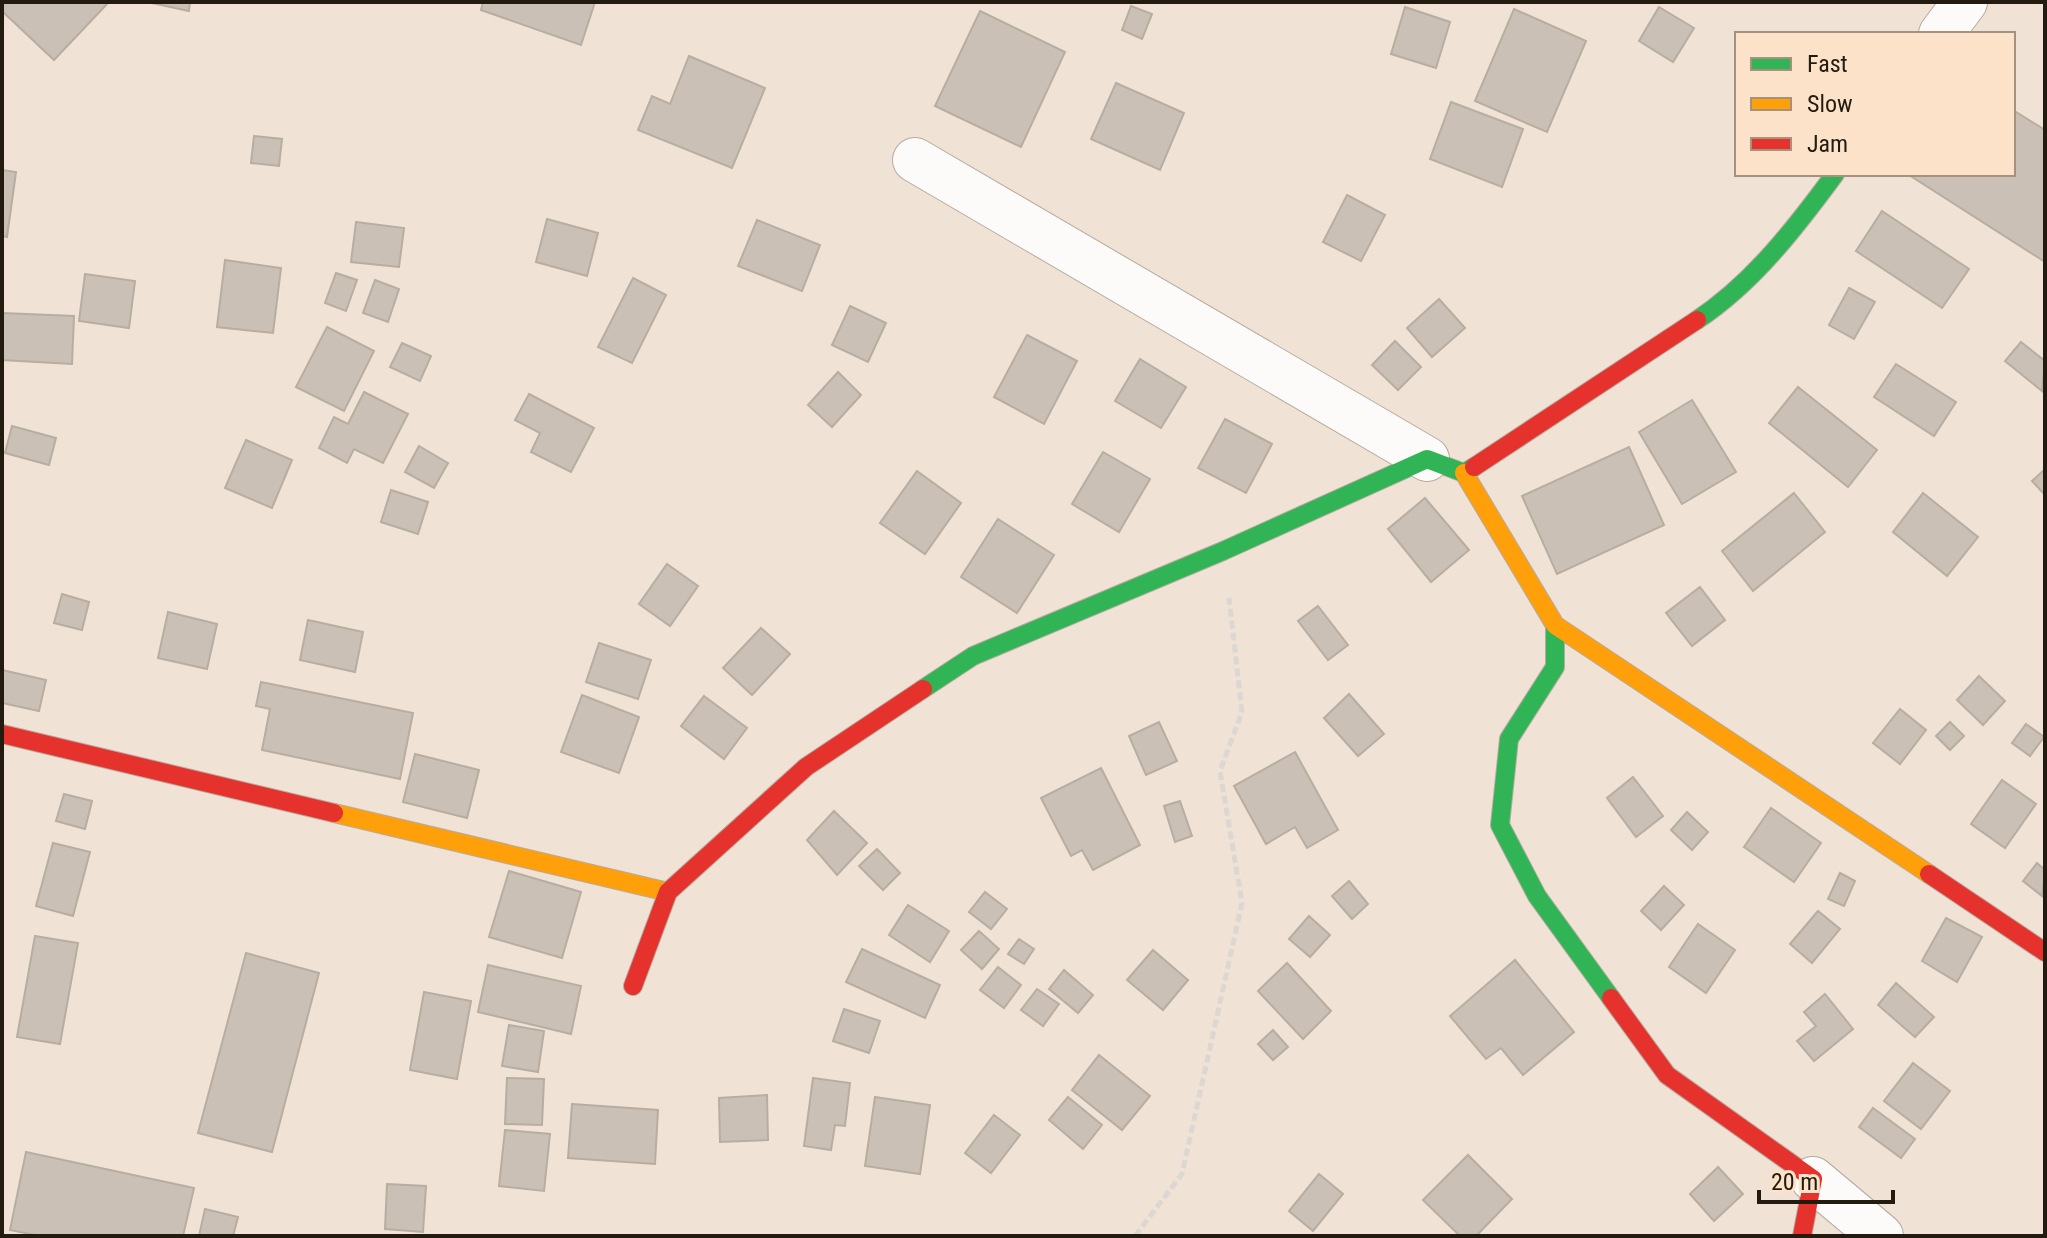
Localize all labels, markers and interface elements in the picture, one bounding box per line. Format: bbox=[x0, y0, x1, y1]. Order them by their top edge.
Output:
legend bbox=[1735, 32, 2015, 176]
text: Fast bbox=[1807, 50, 1848, 78]
text: Slow bbox=[1807, 90, 1853, 118]
text: Jam bbox=[1807, 130, 1848, 158]
scale bar bbox=[1759, 1154, 1893, 1204]
text: 20 m bbox=[1771, 1168, 1818, 1196]

